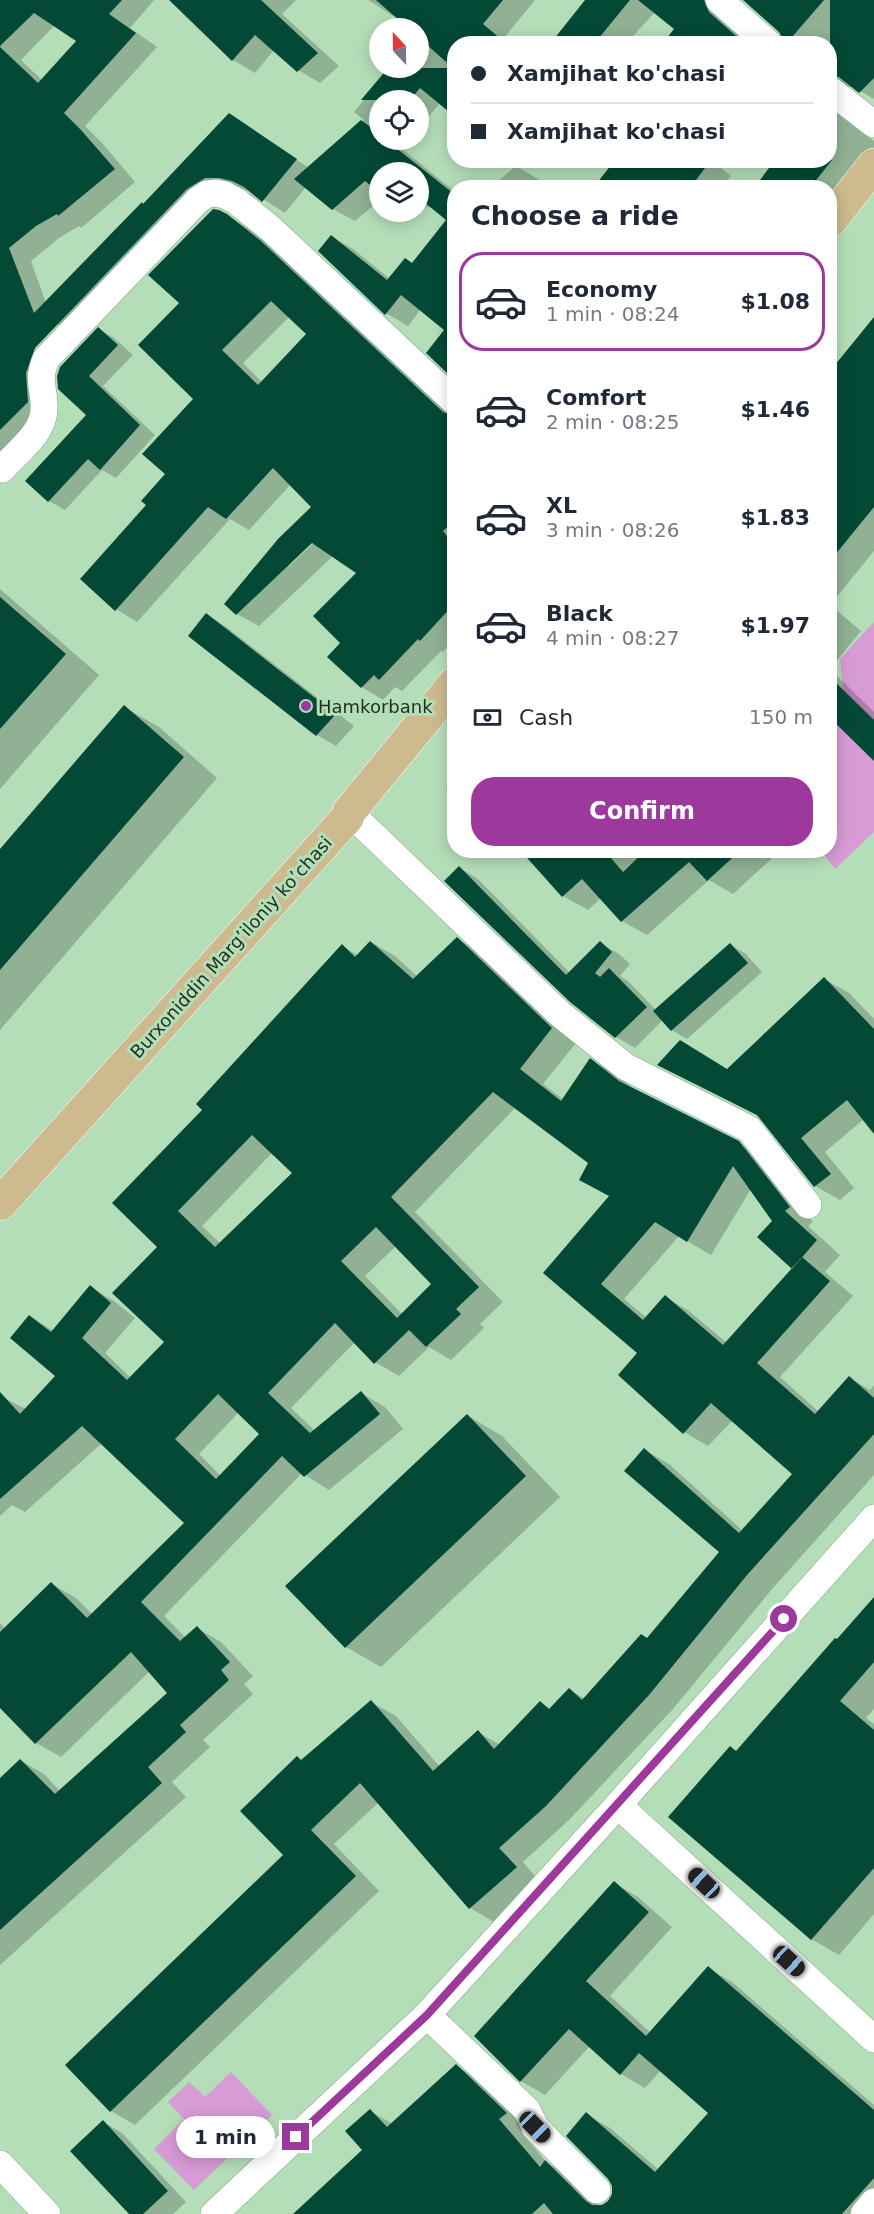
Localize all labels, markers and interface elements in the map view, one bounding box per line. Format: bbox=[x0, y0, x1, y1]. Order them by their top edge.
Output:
north arrow bbox=[369, 18, 429, 78]
map controls bbox=[369, 18, 429, 222]
text: Xamjihat ko'chasi bbox=[507, 61, 726, 86]
button: locate bbox=[369, 90, 429, 150]
text: Xamjihat ko'chasi bbox=[507, 119, 726, 144]
button: layers bbox=[369, 162, 429, 222]
text: Choose a ride bbox=[471, 200, 679, 231]
icon: car bbox=[474, 275, 528, 329]
text: Economy bbox=[546, 277, 657, 302]
text: $1.08 bbox=[740, 289, 810, 314]
text: 1 min · 08:24 bbox=[546, 302, 680, 326]
icon: car bbox=[474, 383, 528, 437]
text: Comfort bbox=[546, 385, 646, 410]
text: $1.46 bbox=[740, 397, 810, 422]
text: 2 min · 08:25 bbox=[546, 410, 680, 434]
icon: car bbox=[474, 491, 528, 545]
text: XL bbox=[546, 493, 577, 518]
text: $1.83 bbox=[740, 505, 810, 530]
text: 3 min · 08:26 bbox=[546, 518, 680, 542]
icon: car bbox=[474, 599, 528, 653]
text: Black bbox=[546, 601, 613, 626]
text: $1.97 bbox=[740, 613, 810, 638]
text: 4 min · 08:27 bbox=[546, 626, 680, 650]
place label: Hamkorbank bbox=[318, 696, 433, 717]
marker: Hamkorbank bbox=[299, 699, 313, 713]
icon: cash bbox=[471, 701, 504, 734]
text: Cash bbox=[519, 705, 573, 730]
text: 150 m bbox=[749, 705, 813, 729]
button: Confirm bbox=[471, 777, 813, 846]
street label: Burxoniddin Marg’iloniy ko’chasi bbox=[126, 832, 336, 1062]
route start bbox=[770, 1605, 797, 1632]
car bbox=[685, 1864, 723, 1902]
car bbox=[770, 1942, 808, 1980]
car bbox=[516, 2108, 554, 2146]
callout: 1 min bbox=[176, 2116, 275, 2158]
route end bbox=[282, 2123, 309, 2150]
text: 1 min bbox=[194, 2125, 257, 2149]

